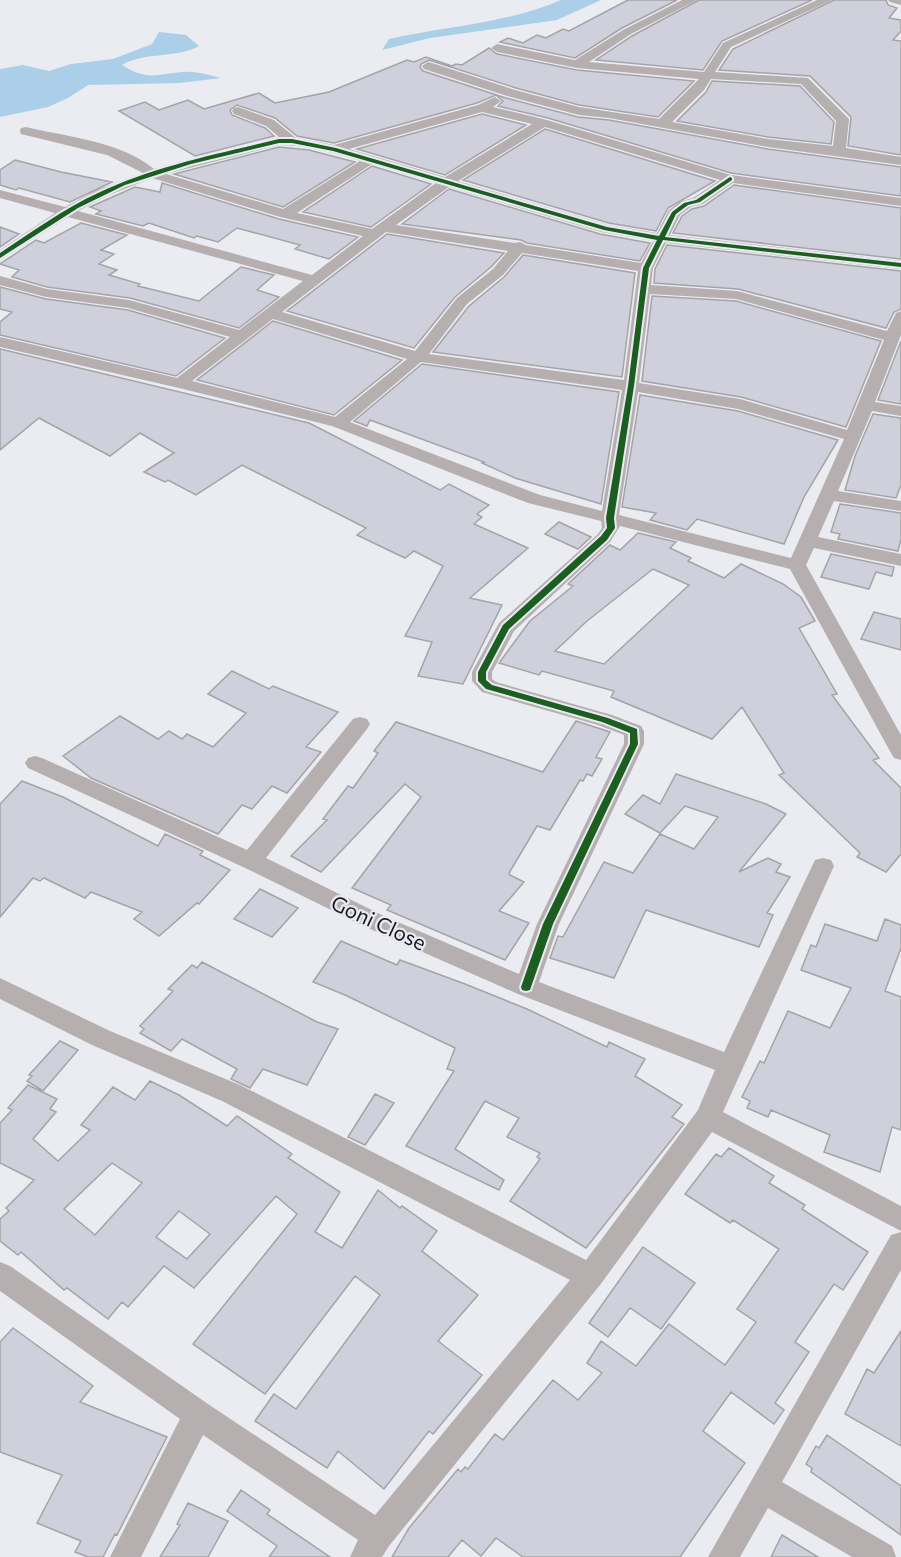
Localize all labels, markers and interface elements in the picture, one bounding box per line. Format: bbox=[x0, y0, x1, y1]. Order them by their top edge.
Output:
street label: Goni Close bbox=[327, 889, 431, 955]

